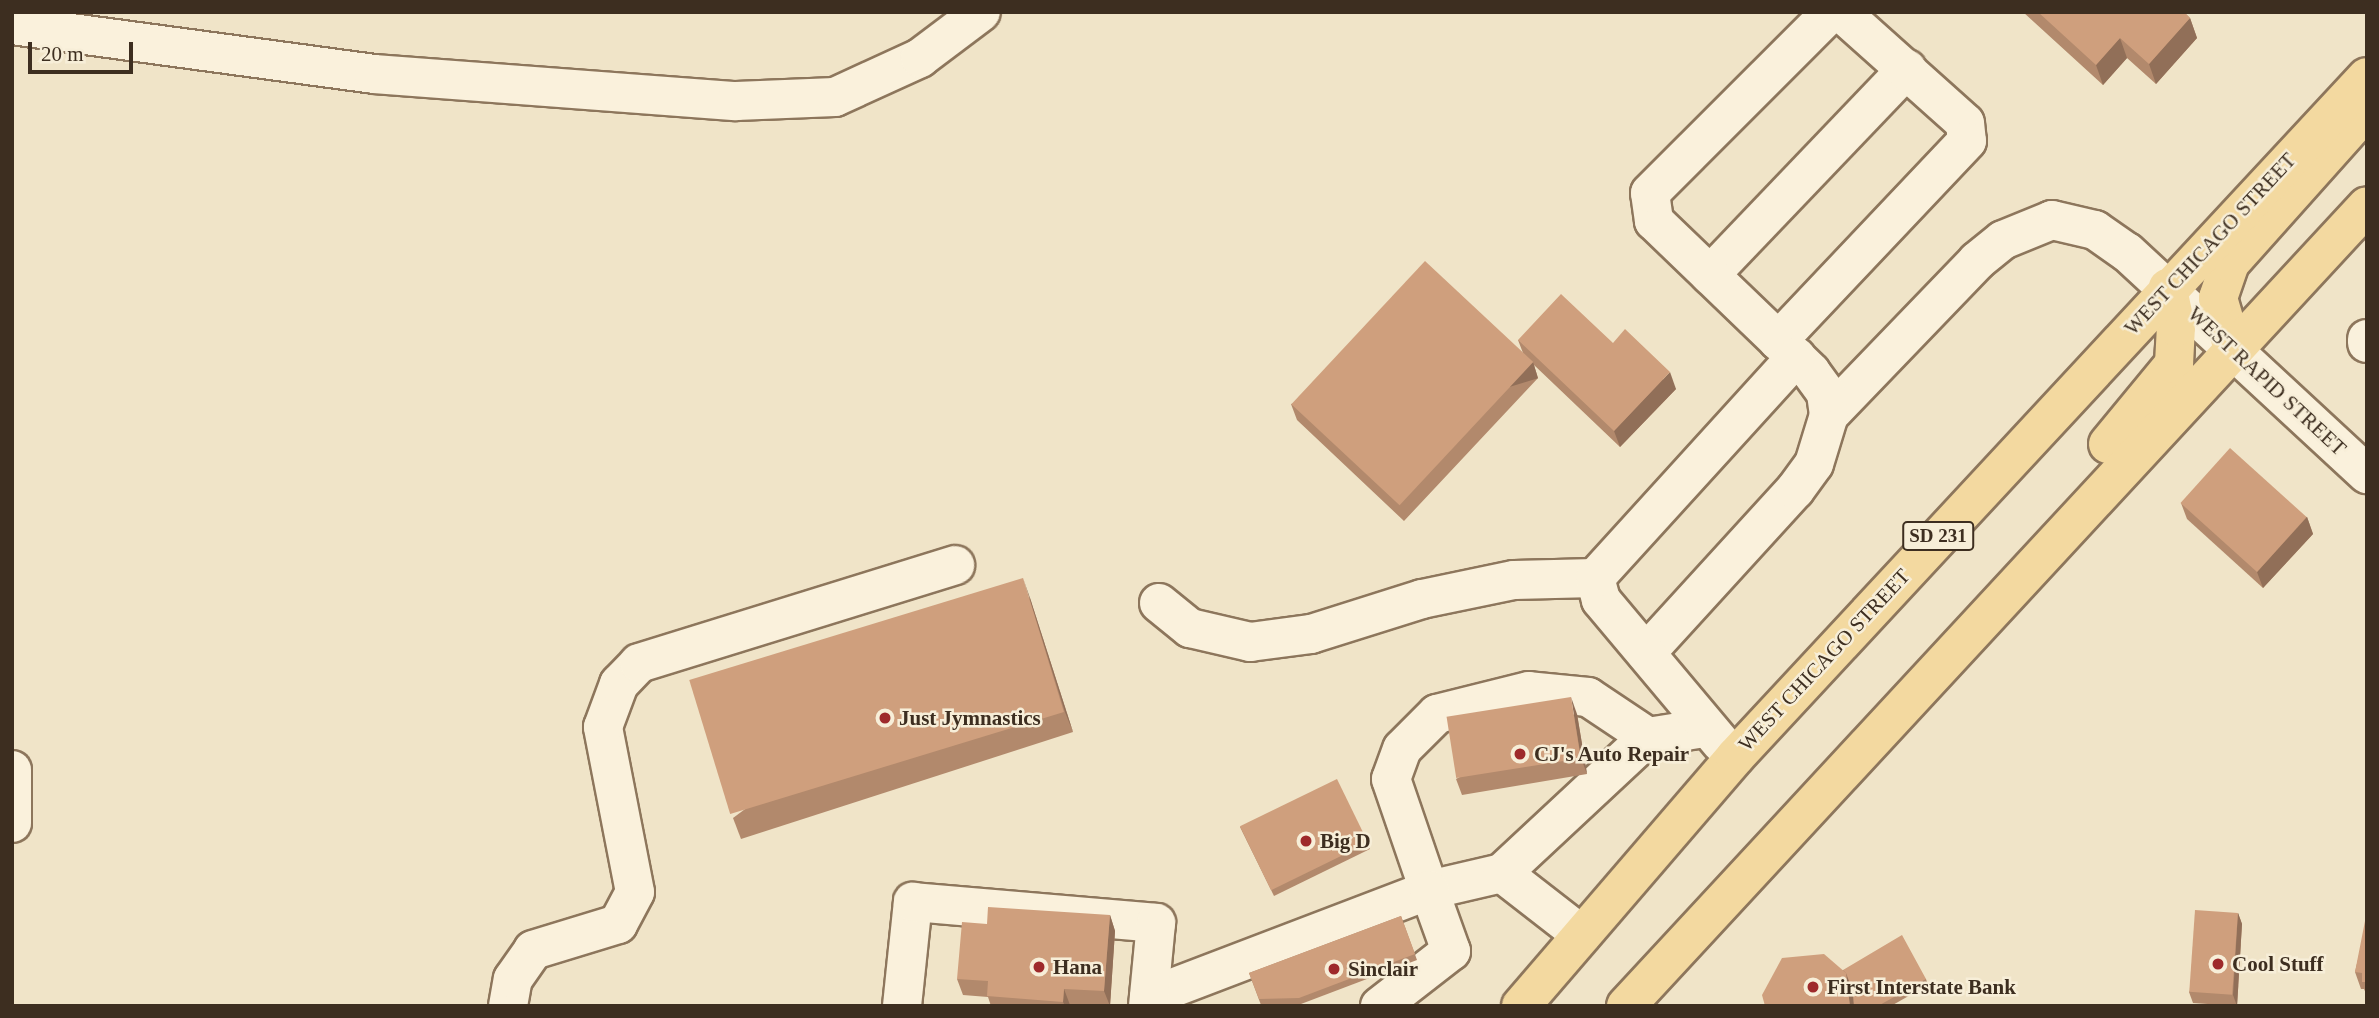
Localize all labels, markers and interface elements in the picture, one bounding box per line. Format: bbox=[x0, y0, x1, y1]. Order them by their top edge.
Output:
scale bar bbox=[32, 28, 136, 72]
text: 20 m bbox=[41, 42, 84, 66]
street label: WEST CHICAGO STREET bbox=[2119, 148, 2301, 340]
street label: WEST RAPID STREET bbox=[2182, 301, 2352, 461]
road number: SD 231 bbox=[1901, 520, 1975, 552]
street label: WEST CHICAGO STREET bbox=[1733, 564, 1915, 756]
place label: Just Jymnastics bbox=[899, 705, 1041, 731]
marker: Just Jymnastics bbox=[877, 710, 893, 726]
place label: CJ's Auto Repair bbox=[1534, 741, 1690, 767]
marker: CJ's Auto Repair bbox=[1512, 746, 1528, 762]
place label: Big D bbox=[1320, 828, 1371, 854]
marker: Big D bbox=[1298, 833, 1314, 849]
place label: Cool Stuff bbox=[2232, 951, 2324, 977]
place label: Hana bbox=[1053, 954, 1102, 980]
place label: Sinclair bbox=[1348, 956, 1418, 982]
marker: Cool Stuff bbox=[2210, 956, 2226, 972]
marker: Hana bbox=[1031, 959, 1047, 975]
marker: Sinclair bbox=[1326, 961, 1342, 977]
place label: First Interstate Bank bbox=[1827, 974, 2016, 1000]
marker: First Interstate Bank bbox=[1805, 979, 1821, 995]

